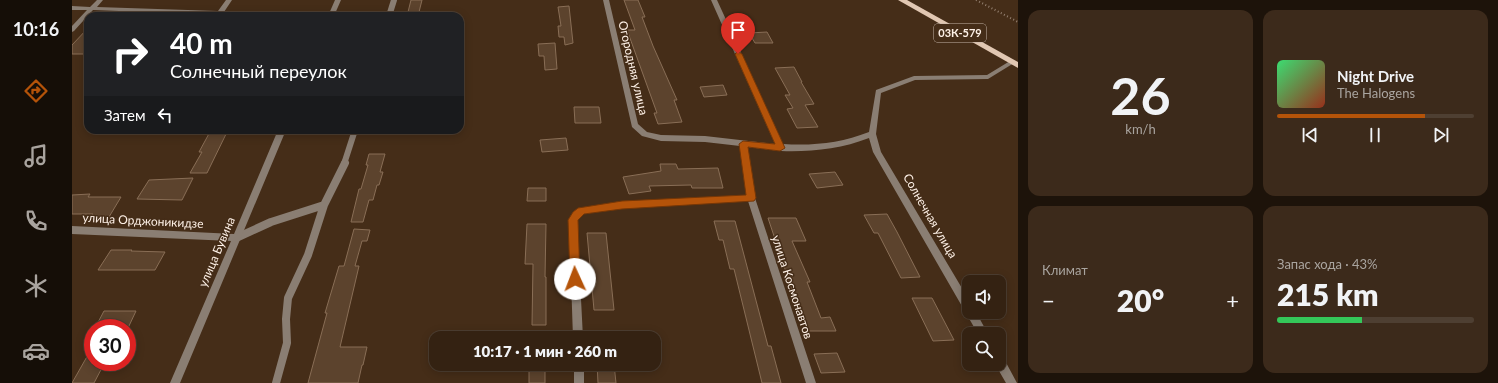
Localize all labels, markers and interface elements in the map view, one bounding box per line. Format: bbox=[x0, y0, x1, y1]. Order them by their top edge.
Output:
pin bbox=[721, 13, 755, 54]
text: 10:16 bbox=[13, 18, 59, 40]
street label: Огородняя улица bbox=[615, 19, 652, 116]
icon: arrive bbox=[727, 19, 749, 41]
road number: 03К-579 bbox=[934, 24, 986, 42]
text: 40 m bbox=[170, 26, 233, 60]
icon: right bbox=[104, 28, 156, 80]
text: Солнечный переулок bbox=[170, 60, 347, 82]
text: 26 bbox=[1110, 64, 1171, 126]
text: Night Drive bbox=[1337, 67, 1414, 85]
icon: directions bbox=[22, 77, 50, 105]
text: The Halogens bbox=[1337, 85, 1415, 101]
icon: left bbox=[154, 104, 176, 126]
text: Затем bbox=[104, 106, 146, 124]
text: km/h bbox=[1125, 121, 1156, 137]
icon: previous bbox=[1299, 124, 1321, 146]
icon: pause bbox=[1364, 124, 1386, 146]
icon: next bbox=[1430, 124, 1452, 146]
icon: music bbox=[22, 142, 50, 170]
street label: Солнечная улица bbox=[900, 171, 961, 261]
icon: phone bbox=[22, 207, 50, 235]
street label: улица Орджоникидзе bbox=[82, 210, 204, 231]
street label: улица Бувина bbox=[195, 214, 238, 289]
street label: улица Космонавтов bbox=[769, 233, 816, 341]
text: Запас хода · 43% bbox=[1277, 256, 1378, 272]
position arrow bbox=[554, 258, 596, 300]
text: Климат bbox=[1042, 262, 1088, 278]
icon: climate bbox=[22, 272, 50, 300]
map controls bbox=[962, 275, 1006, 371]
button: sound bbox=[962, 275, 1006, 319]
text: 215 km bbox=[1277, 276, 1378, 312]
text: 20° bbox=[1117, 282, 1164, 318]
text: − bbox=[1042, 287, 1055, 314]
text: + bbox=[1226, 287, 1239, 314]
speed limit sign: 30 bbox=[84, 319, 136, 371]
button: search bbox=[962, 327, 1006, 371]
icon: car bbox=[22, 337, 50, 365]
text: 10:17 · 1 мин · 260 m bbox=[473, 342, 617, 360]

